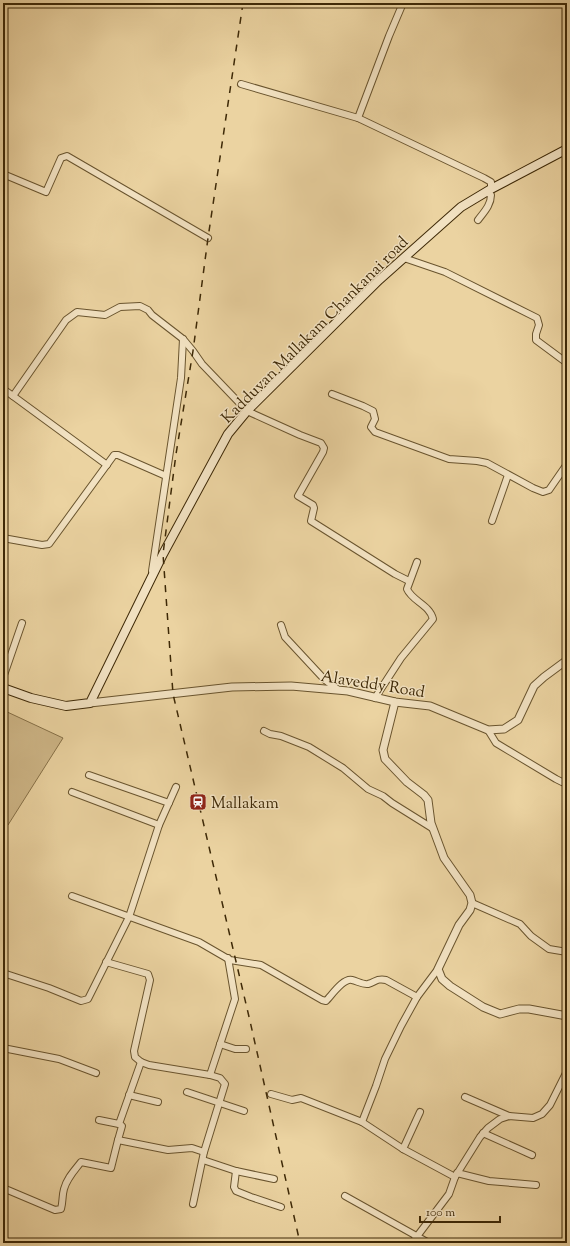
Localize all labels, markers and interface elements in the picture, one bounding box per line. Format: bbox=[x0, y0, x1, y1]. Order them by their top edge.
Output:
street label: Kadduvan Mallakam Chankanai road bbox=[217, 232, 415, 430]
street label: Alaveddy Road bbox=[319, 666, 426, 705]
station icon: Mallakam bbox=[188, 792, 208, 812]
place label: Mallakam bbox=[211, 793, 279, 816]
scale bar bbox=[420, 1198, 500, 1224]
text: 100 m bbox=[426, 1204, 455, 1222]

